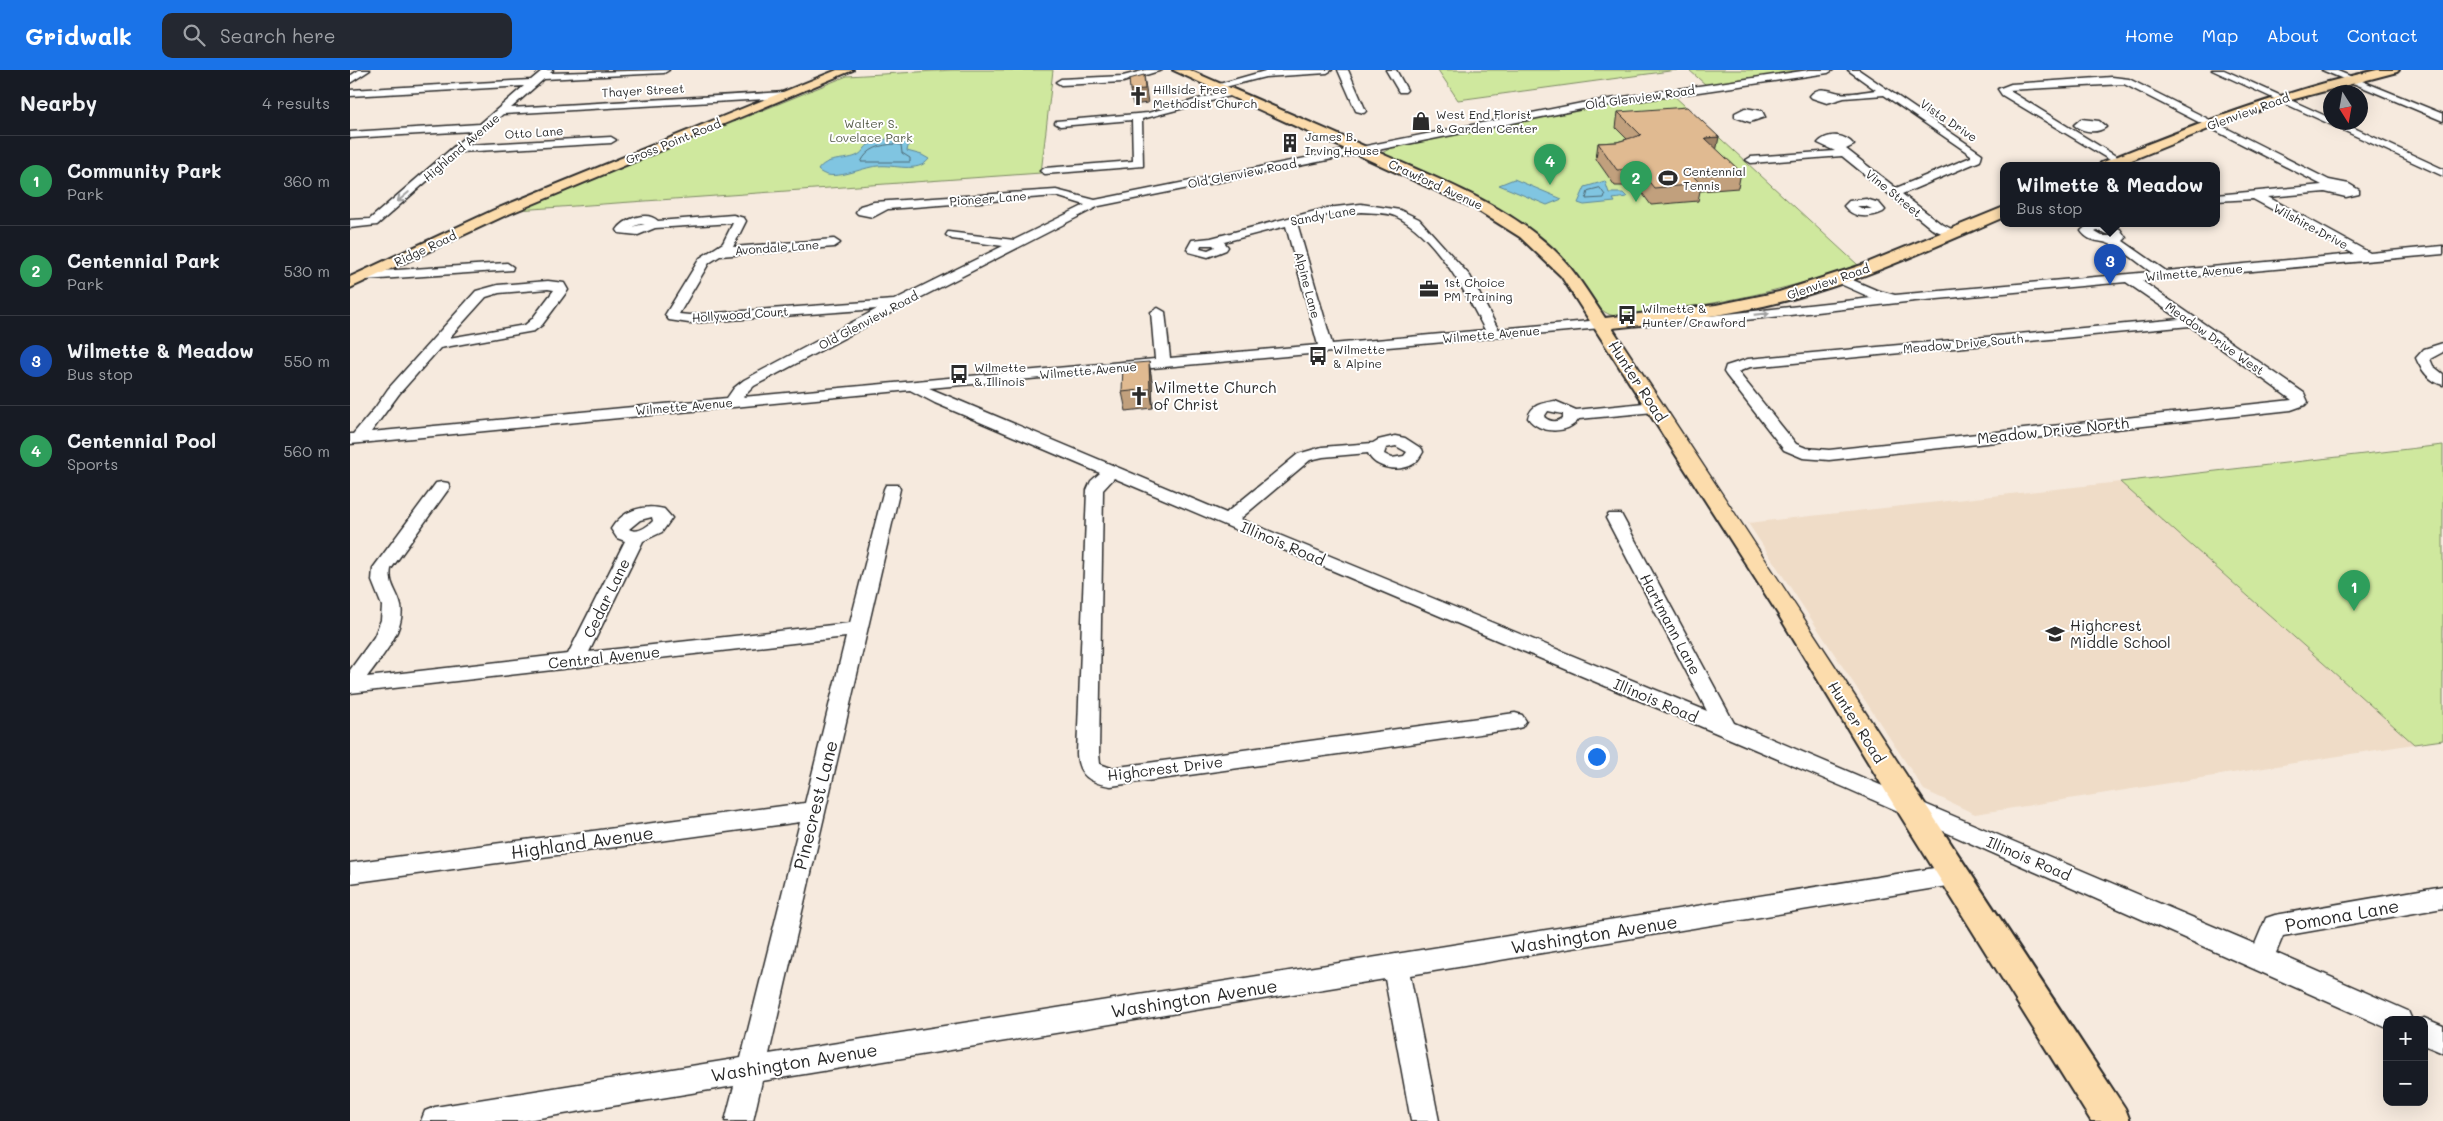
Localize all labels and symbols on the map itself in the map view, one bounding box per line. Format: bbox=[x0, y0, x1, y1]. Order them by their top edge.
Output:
street label: Thayer Street bbox=[601, 80, 685, 100]
place label: Hillside Free Methodist Church bbox=[1153, 81, 1257, 111]
street label: Old Glenview Road bbox=[1584, 81, 1696, 113]
church icon: Hillside Free Methodist Church bbox=[1127, 85, 1149, 107]
north arrow bbox=[2323, 85, 2368, 130]
street label: Glenview Road bbox=[2205, 89, 2292, 133]
street label: Vista Drive bbox=[1917, 95, 1981, 145]
place label: West End Florist & Garden Center bbox=[1436, 106, 1538, 136]
street label: Highland Avenue bbox=[420, 109, 502, 185]
shop icon: West End Florist & Garden Center bbox=[1410, 110, 1432, 132]
street label: Gross Point Road bbox=[623, 114, 723, 167]
park label: Walter S. Lovelace Park bbox=[829, 115, 913, 145]
street label: Otto Lane bbox=[504, 122, 564, 142]
place label: James B. Irving House bbox=[1305, 128, 1379, 158]
building icon: James B. Irving House bbox=[1279, 132, 1301, 154]
pin: 4 bbox=[1534, 144, 1566, 185]
street label: Old Glenview Road bbox=[1186, 155, 1298, 191]
street label: Crawford Avenue bbox=[1386, 155, 1486, 213]
pin: 2 bbox=[1620, 161, 1652, 202]
place label: Centennial Tennis bbox=[1683, 163, 1746, 193]
street label: Vine Street bbox=[1863, 166, 1925, 220]
sports icon: Centennial Tennis bbox=[1657, 167, 1679, 189]
street label: Pioneer Lane bbox=[949, 187, 1027, 209]
one-way arrow bbox=[397, 191, 410, 202]
street label: Wilshire Drive bbox=[2271, 200, 2351, 252]
street label: Sandy Lane bbox=[1289, 201, 1357, 229]
street label: Ridge Road bbox=[391, 226, 459, 269]
street label: Avondale Lane bbox=[734, 236, 820, 258]
pin: 3 bbox=[2094, 244, 2126, 285]
street label: Alpine Lane bbox=[1291, 250, 1325, 320]
street label: Glenview Road bbox=[1785, 259, 1872, 303]
street label: Wilmette Avenue bbox=[2145, 260, 2243, 284]
place label: 1st Choice PM Training bbox=[1444, 274, 1513, 304]
office icon: 1st Choice PM Training bbox=[1418, 278, 1440, 300]
street label: Old Glenview Road bbox=[815, 287, 921, 353]
street label: Meadow Drive West bbox=[2162, 298, 2268, 378]
place label: Wilmette & Hunter/Crawford bbox=[1642, 300, 1746, 330]
street label: Hollywood Court bbox=[691, 303, 789, 325]
bus stop icon: Wilmette & Hunter/Crawford bbox=[1616, 304, 1638, 326]
one-way arrow bbox=[1753, 310, 1769, 319]
street label: Wilmette Avenue bbox=[1442, 322, 1540, 346]
street label: Meadow Drive South bbox=[1902, 330, 2024, 356]
street label: Hunter Road bbox=[1604, 337, 1672, 425]
place label: Wilmette & Alpine bbox=[1333, 341, 1385, 371]
bus stop icon: Wilmette & Alpine bbox=[1307, 345, 1329, 367]
street label: Wilmette Avenue bbox=[1039, 358, 1137, 382]
place label: Wilmette & Illinois bbox=[974, 359, 1026, 389]
bus stop icon: Wilmette & Illinois bbox=[948, 363, 970, 385]
place label: Wilmette Church of Christ bbox=[1154, 377, 1276, 414]
church icon: Wilmette Church of Christ bbox=[1128, 385, 1150, 407]
street label: Wilmette Avenue bbox=[635, 394, 733, 418]
street label: Meadow Drive North bbox=[1976, 412, 2130, 448]
street label: Illinois Road bbox=[1238, 516, 1328, 570]
street label: Cedar Lane bbox=[578, 555, 634, 641]
street label: Hartmann Lane bbox=[1636, 570, 1706, 678]
pin: 1 bbox=[2338, 570, 2370, 611]
place label: Highcrest Middle School bbox=[2070, 615, 2171, 652]
school or university icon: Highcrest Middle School bbox=[2044, 623, 2066, 645]
street label: Central Avenue bbox=[547, 641, 661, 673]
street label: Illinois Road bbox=[1611, 673, 1701, 727]
street label: Hunter Road bbox=[1824, 677, 1890, 767]
street label: Pinecrest Lane bbox=[787, 738, 843, 872]
your location bbox=[1584, 744, 1610, 770]
street label: Highcrest Drive bbox=[1106, 751, 1224, 785]
street label: Highland Avenue bbox=[509, 820, 655, 864]
street label: Illinois Road bbox=[1984, 831, 2074, 885]
street label: Pomona Lane bbox=[2283, 893, 2401, 937]
street label: Washington Avenue bbox=[1509, 909, 1679, 959]
street label: Washington Avenue bbox=[1109, 973, 1279, 1023]
street label: Washington Avenue bbox=[709, 1037, 879, 1087]

